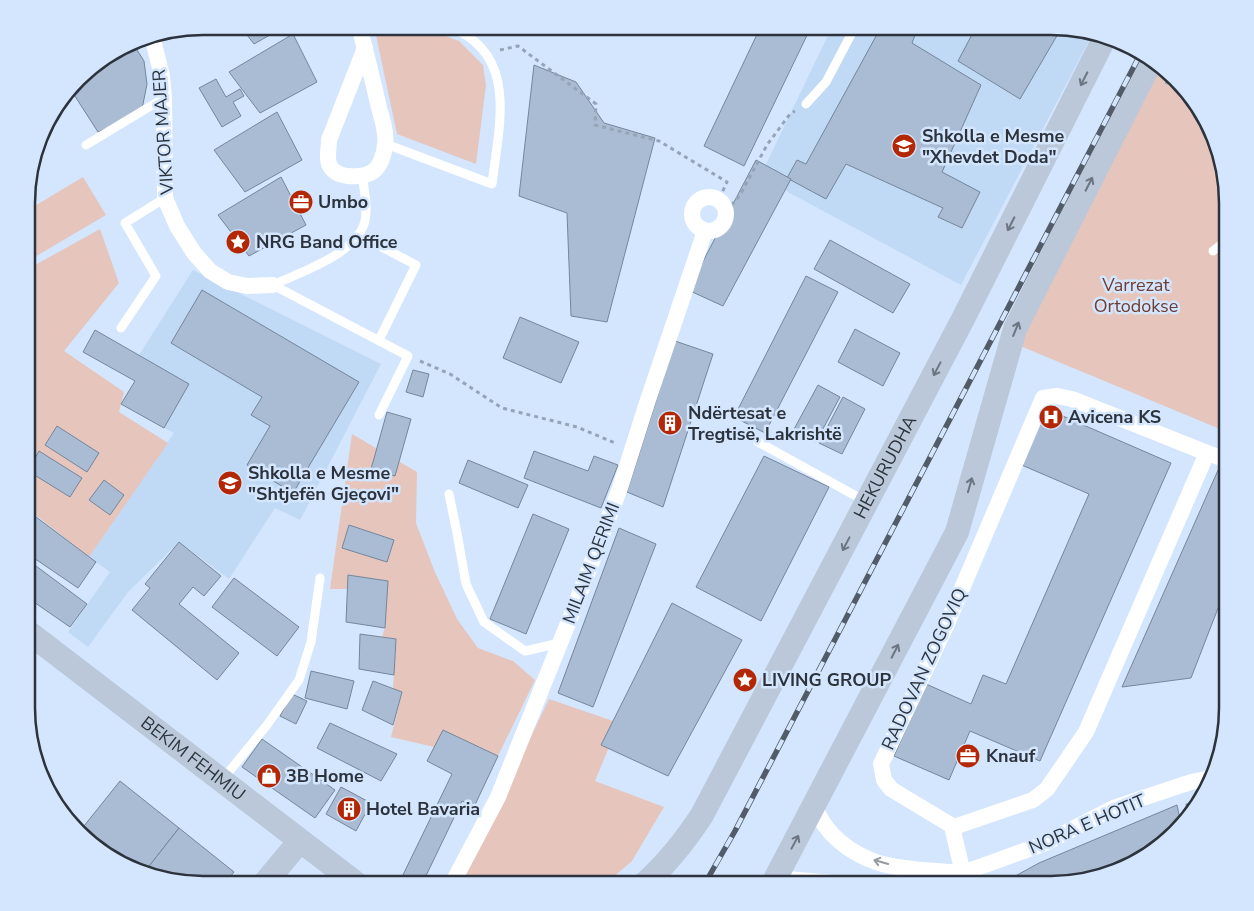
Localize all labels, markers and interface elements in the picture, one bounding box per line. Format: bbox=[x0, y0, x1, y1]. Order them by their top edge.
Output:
street label: VIKTOR MAJER bbox=[147, 69, 179, 196]
one-way arrow bbox=[1079, 71, 1088, 86]
place label: Shkolla e Mesme "Xhevdet Doda" bbox=[922, 124, 1064, 169]
school or university icon: Shkolla e Mesme "Xhevdet Doda" bbox=[891, 133, 917, 159]
one-way arrow bbox=[1085, 177, 1094, 192]
office icon: Umbo bbox=[288, 189, 314, 215]
place label: Umbo bbox=[318, 190, 368, 214]
one-way arrow bbox=[1006, 216, 1015, 231]
place icon: NRG Band Office bbox=[225, 229, 251, 255]
place label: NRG Band Office bbox=[256, 230, 398, 254]
park label: Varrezat Ortodokse bbox=[1094, 273, 1178, 318]
one-way arrow bbox=[1012, 322, 1021, 338]
one-way arrow bbox=[932, 361, 941, 376]
place label: Ndërtesat e Tregtisë, Lakrishtë bbox=[688, 401, 842, 446]
hospital icon: Avicena KS bbox=[1038, 404, 1064, 430]
place label: Avicena KS bbox=[1068, 405, 1161, 429]
building icon: Ndërtesat e Tregtisë, Lakrishtë bbox=[657, 410, 683, 436]
street label: HEKURUDHA bbox=[848, 411, 922, 523]
place label: Shkolla e Mesme "Shtjefën Gjeçovi" bbox=[248, 461, 399, 506]
school or university icon: Shkolla e Mesme "Shtjefën Gjeçovi" bbox=[217, 470, 243, 496]
one-way arrow bbox=[966, 478, 975, 494]
street label: MILAIM QERIMI bbox=[557, 499, 625, 627]
one-way arrow bbox=[841, 536, 851, 551]
street label: RADOVAN ZOGOVIQ bbox=[876, 584, 972, 754]
one-way arrow bbox=[891, 644, 900, 659]
place icon: LIVING GROUP bbox=[732, 667, 758, 693]
place label: LIVING GROUP bbox=[762, 668, 892, 692]
street label: BEKIM FEHMIU bbox=[136, 711, 250, 806]
office icon: Knauf bbox=[955, 743, 981, 769]
place label: Knauf bbox=[986, 744, 1036, 768]
shop icon: 3B Home bbox=[256, 763, 282, 789]
place label: 3B Home bbox=[286, 764, 364, 788]
street label: NORA E HOTIT bbox=[1025, 789, 1149, 859]
building icon: Hotel Bavaria bbox=[336, 796, 362, 822]
place label: Hotel Bavaria bbox=[366, 797, 480, 821]
one-way arrow bbox=[791, 835, 801, 849]
one-way arrow bbox=[873, 857, 889, 866]

